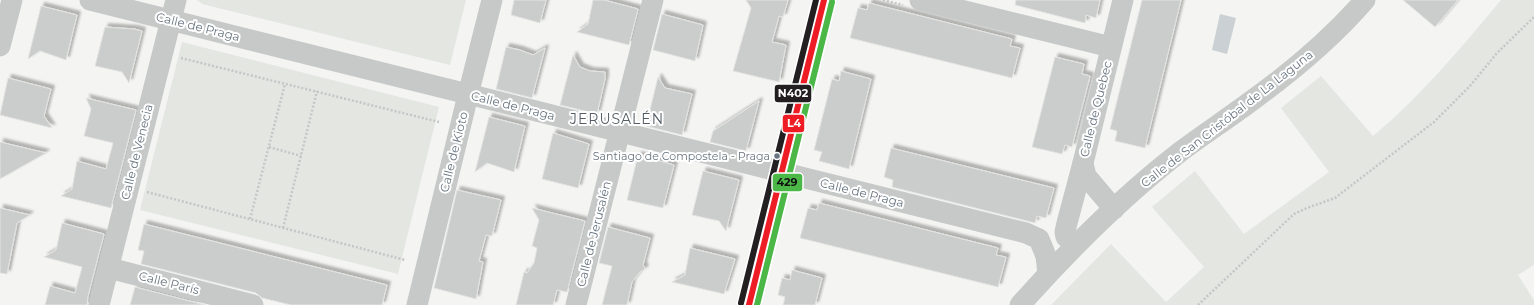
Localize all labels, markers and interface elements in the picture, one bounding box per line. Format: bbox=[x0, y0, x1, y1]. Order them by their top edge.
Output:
street label: Calle de Praga bbox=[155, 9, 242, 44]
street label: Calle de San Cristóbal de La Laguna bbox=[1138, 47, 1316, 190]
street label: Calle de Quebec bbox=[1076, 59, 1115, 158]
line badge: N402 bbox=[774, 84, 812, 103]
text: N402 bbox=[778, 86, 809, 100]
street label: Calle de Praga bbox=[470, 88, 557, 123]
street label: Calle de Venecia bbox=[117, 102, 156, 201]
street label: Calle de Kioto bbox=[436, 110, 471, 194]
district label: JERUSALÉN bbox=[569, 110, 664, 128]
line badge: L4 bbox=[782, 114, 805, 133]
text: L4 bbox=[787, 116, 801, 130]
place label: Santiago de Compostela - Praga bbox=[593, 149, 770, 163]
marker: Santiago de Compostela - Praga bbox=[772, 151, 782, 161]
line badge: 429 bbox=[772, 173, 803, 192]
text: 429 bbox=[776, 175, 798, 189]
street label: Calle de Praga bbox=[819, 175, 906, 210]
street label: Calle de Jerusalén bbox=[573, 179, 614, 288]
street label: Calle París bbox=[137, 268, 201, 297]

